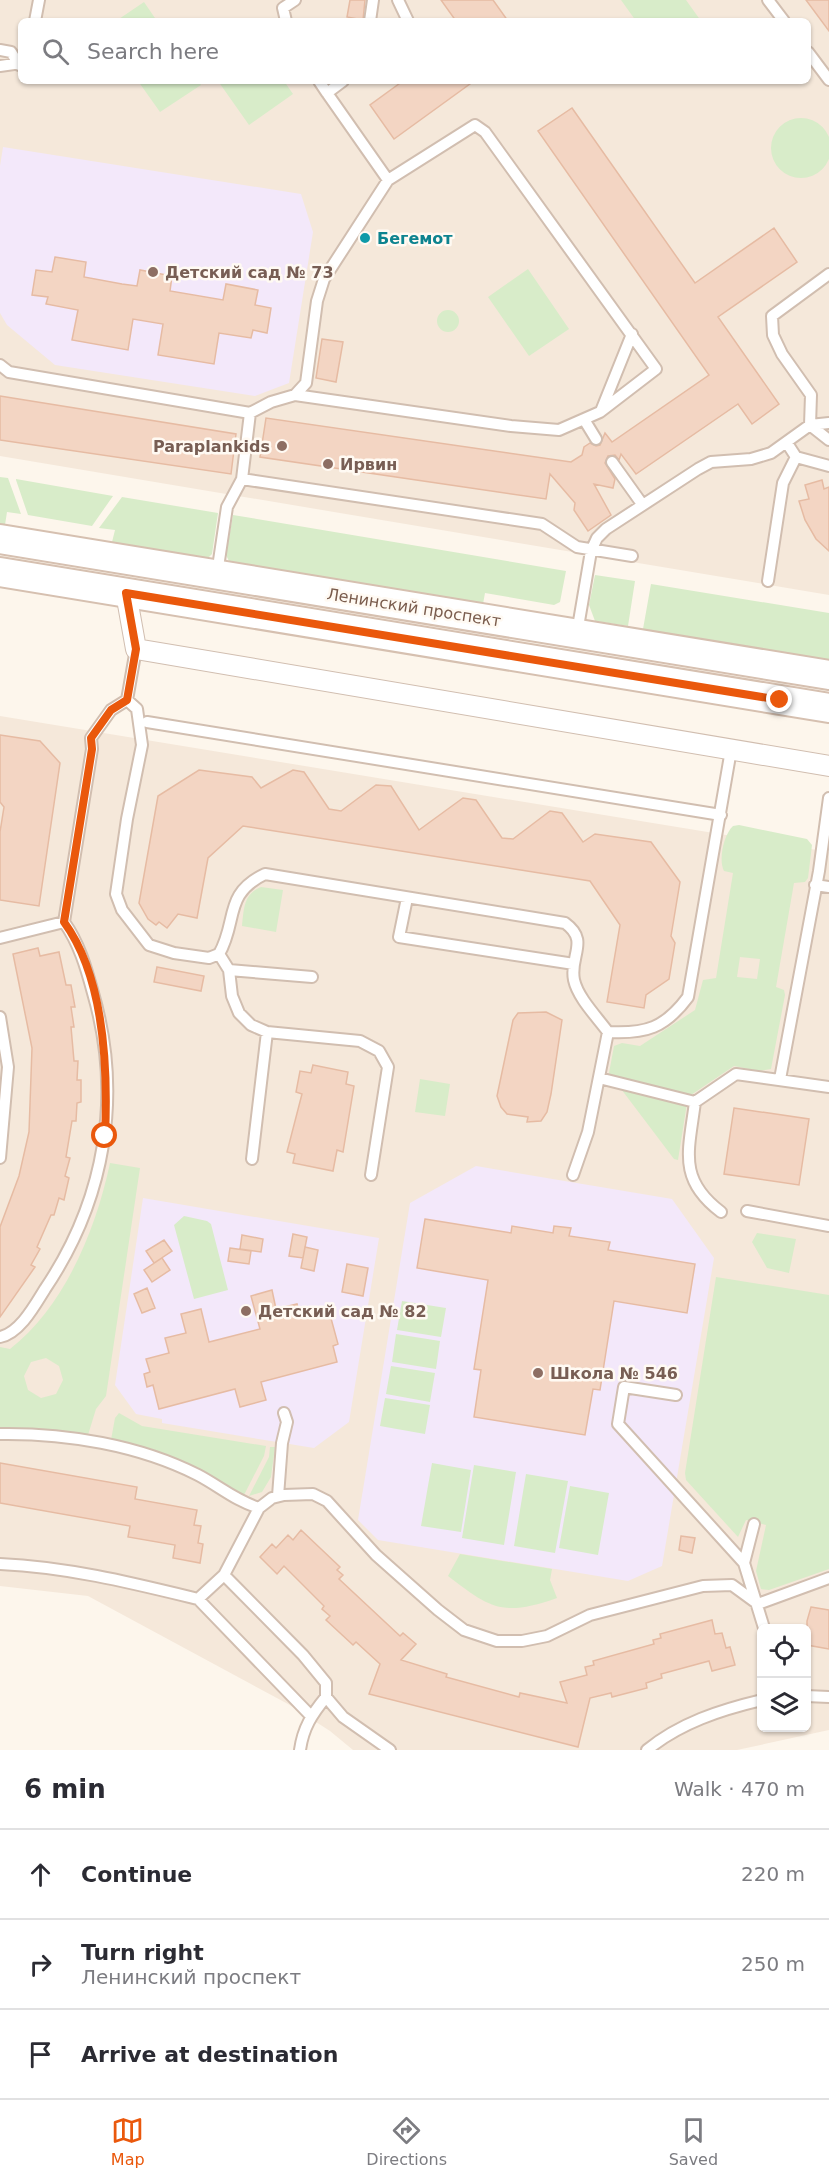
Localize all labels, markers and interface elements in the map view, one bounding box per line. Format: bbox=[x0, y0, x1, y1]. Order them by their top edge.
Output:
search box bbox=[18, 18, 811, 84]
icon: search bbox=[39, 35, 72, 68]
text: Search here bbox=[87, 39, 219, 64]
place label: Бегемот bbox=[377, 229, 453, 248]
marker: Бегемот bbox=[358, 231, 372, 245]
place label: Детский сад № 73 bbox=[165, 263, 334, 282]
marker: Детский сад № 73 bbox=[146, 265, 160, 279]
place label: Paraplankids bbox=[153, 437, 270, 456]
marker: Paraplankids bbox=[275, 439, 289, 453]
place label: Ирвин bbox=[340, 455, 397, 474]
marker: Ирвин bbox=[321, 457, 335, 471]
street label: Ленинский проспект bbox=[326, 584, 502, 631]
route end bbox=[766, 686, 792, 712]
route start bbox=[91, 1122, 117, 1148]
place label: Детский сад № 82 bbox=[258, 1302, 427, 1321]
marker: Детский сад № 82 bbox=[239, 1304, 253, 1318]
place label: Школа № 546 bbox=[550, 1364, 678, 1383]
marker: Школа № 546 bbox=[531, 1366, 545, 1380]
map controls bbox=[757, 1624, 811, 1732]
button: locate bbox=[757, 1624, 811, 1678]
button: layers bbox=[757, 1678, 811, 1732]
text: 6 min bbox=[24, 1774, 106, 1804]
text: Walk · 470 m bbox=[674, 1777, 805, 1801]
icon: ahead bbox=[24, 1858, 57, 1891]
text: Continue bbox=[81, 1862, 192, 1887]
text: 220 m bbox=[741, 1862, 805, 1886]
text: Turn right bbox=[81, 1940, 204, 1965]
icon: right bbox=[24, 1948, 57, 1981]
text: 250 m bbox=[741, 1952, 805, 1976]
text: Ленинский проспект bbox=[81, 1965, 301, 1989]
icon: arrive bbox=[24, 2038, 57, 2071]
text: Arrive at destination bbox=[81, 2042, 338, 2067]
tab: Map bbox=[111, 2114, 145, 2169]
tab: Directions bbox=[366, 2114, 447, 2169]
tab: Saved bbox=[669, 2114, 718, 2169]

